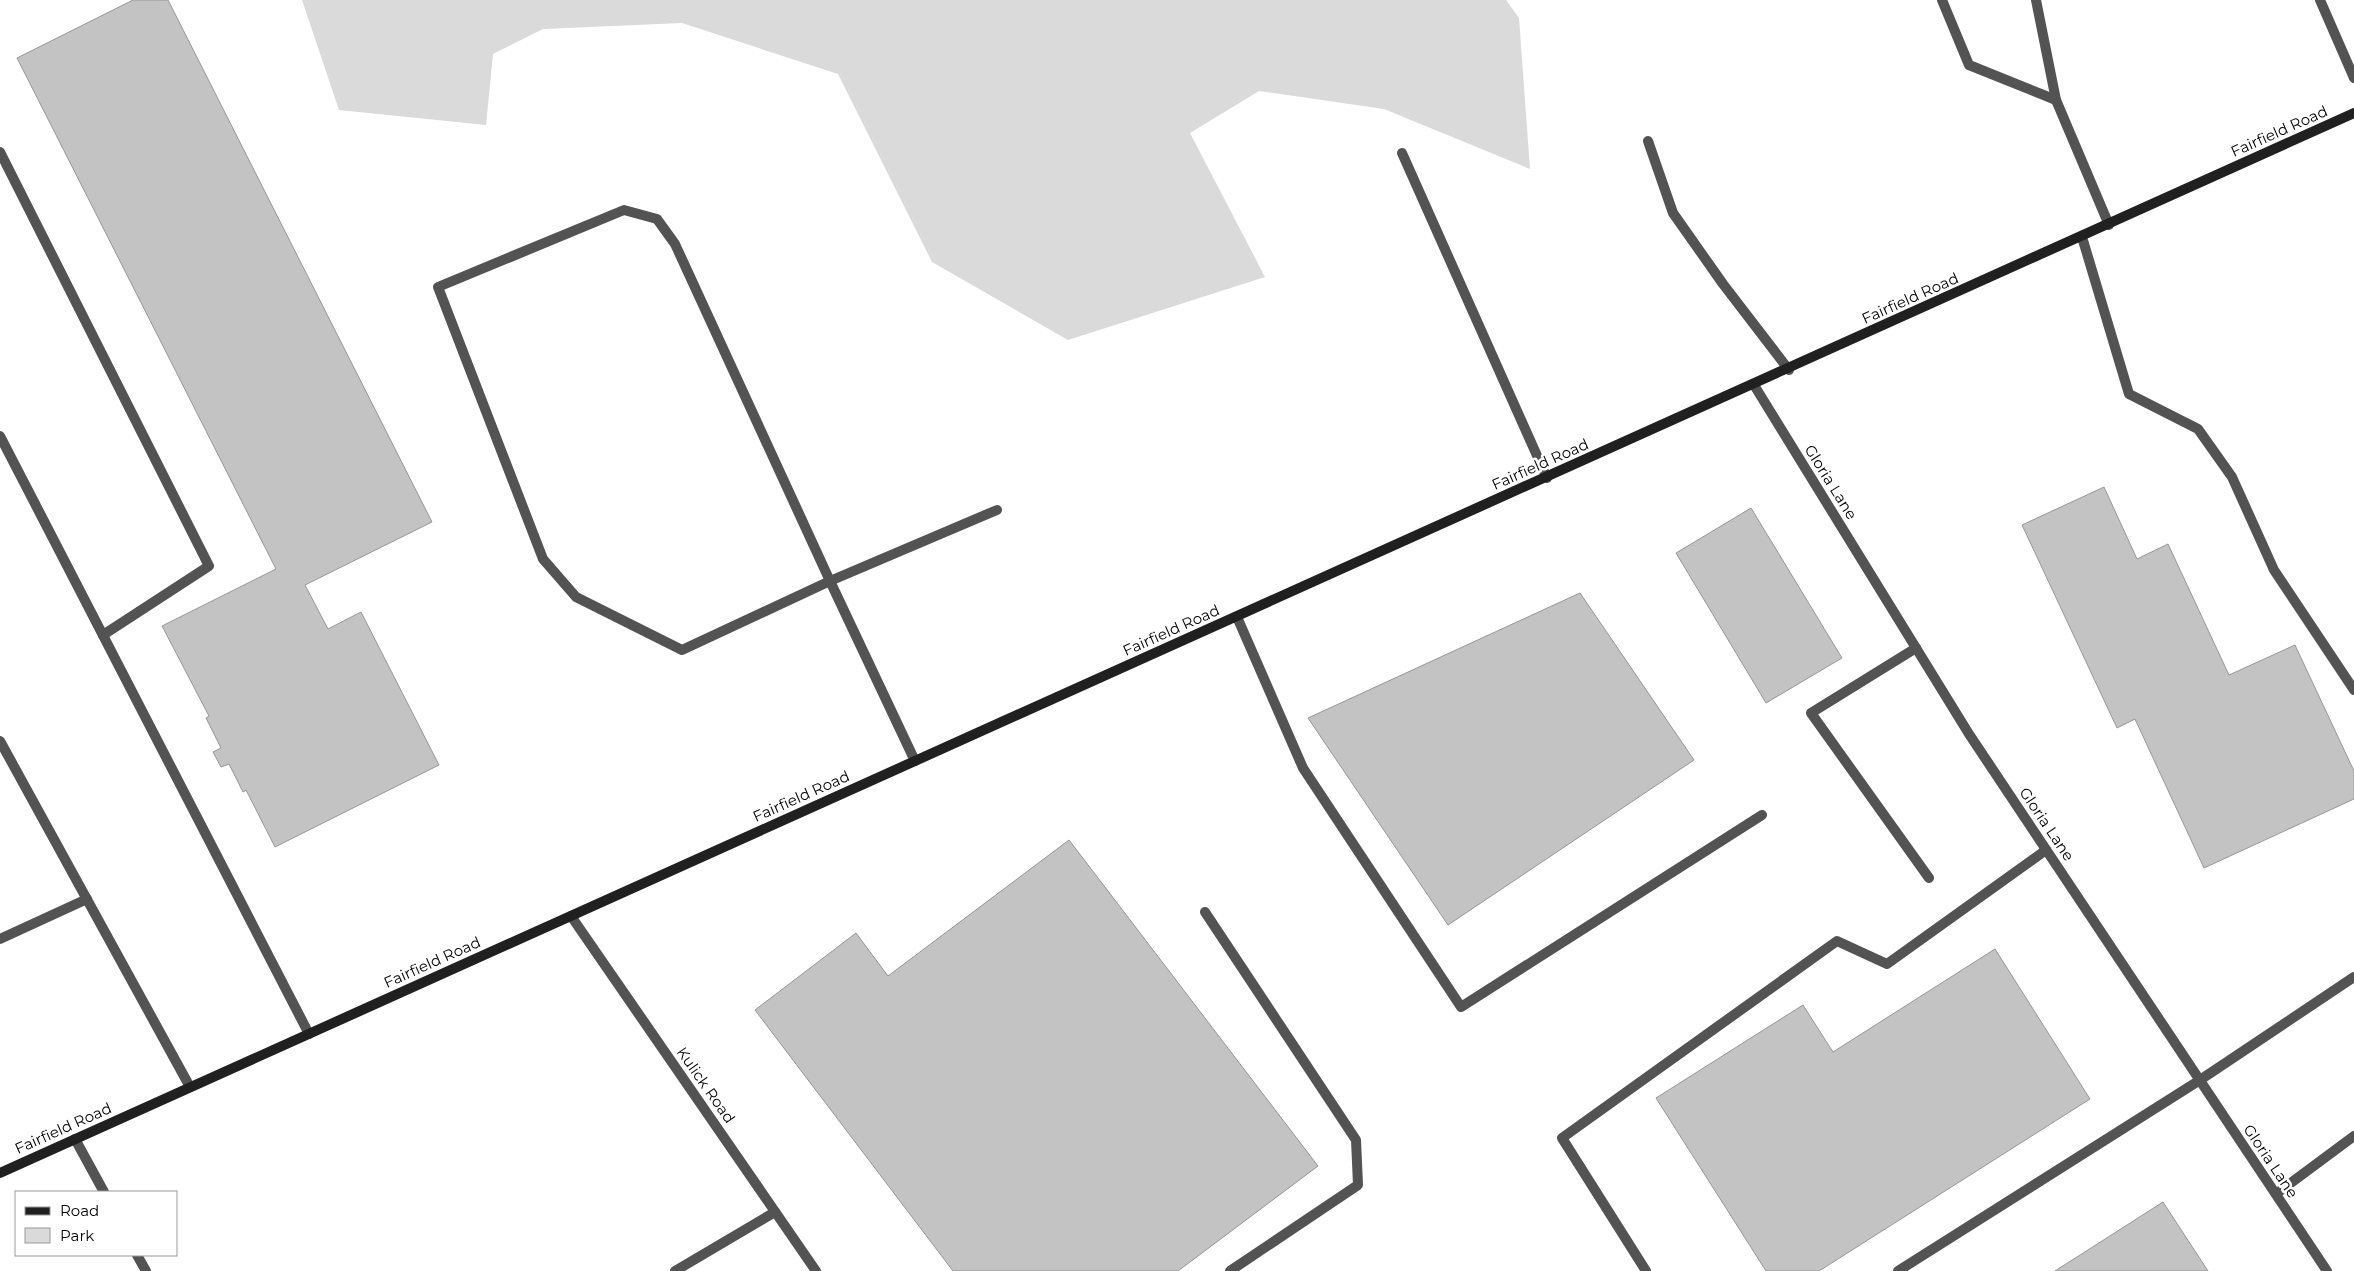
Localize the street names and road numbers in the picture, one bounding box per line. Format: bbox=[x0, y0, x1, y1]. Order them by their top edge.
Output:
street label: Fairfield Road bbox=[2228, 101, 2330, 161]
street label: Fairfield Road bbox=[1859, 268, 1961, 328]
street label: Fairfield Road bbox=[1489, 434, 1591, 494]
street label: Gloria Lane bbox=[1801, 441, 1861, 523]
street label: Fairfield Road bbox=[1120, 600, 1222, 660]
street label: Fairfield Road bbox=[750, 766, 852, 826]
street label: Gloria Lane bbox=[2015, 784, 2079, 864]
street label: Fairfield Road bbox=[381, 932, 483, 992]
street label: Kulick Road bbox=[673, 1043, 739, 1127]
street label: Fairfield Road bbox=[12, 1098, 114, 1158]
street label: Gloria Lane bbox=[2239, 1121, 2303, 1201]

